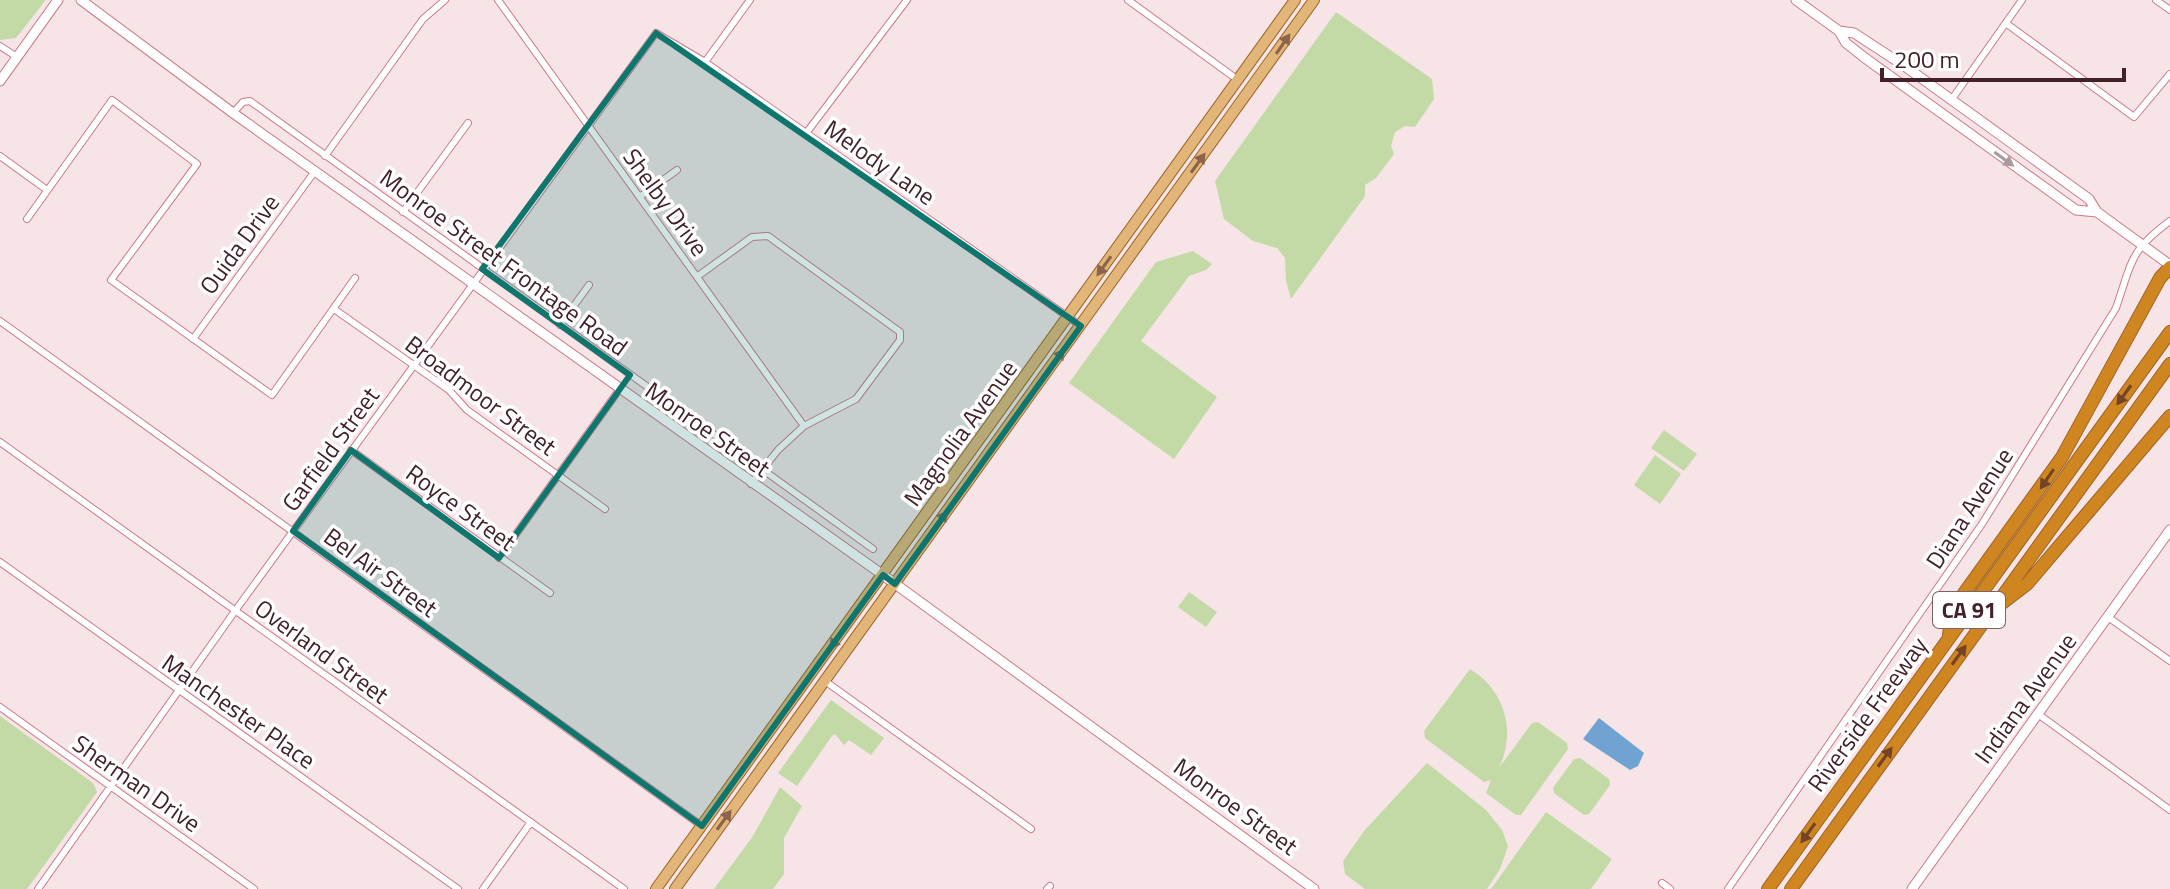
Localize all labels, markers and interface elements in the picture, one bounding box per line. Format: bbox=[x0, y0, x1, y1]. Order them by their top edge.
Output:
scale bar bbox=[1882, 32, 2124, 82]
one-way arrow bbox=[1275, 34, 1290, 55]
text: 200 m bbox=[1894, 41, 1960, 77]
street label: Melody Lane bbox=[817, 110, 943, 214]
street label: Shelby Drive bbox=[615, 141, 717, 263]
one-way arrow bbox=[1994, 151, 2015, 166]
one-way arrow bbox=[1189, 153, 1205, 173]
street label: Monroe Street Frontage Road bbox=[373, 160, 635, 364]
street label: Ouida Drive bbox=[190, 186, 288, 302]
one-way arrow bbox=[1097, 255, 1112, 276]
street label: Broadmoor Street bbox=[398, 326, 565, 464]
one-way arrow bbox=[1049, 348, 1064, 369]
street label: Magnolia Avenue bbox=[895, 352, 1025, 514]
street label: Monroe Street bbox=[638, 372, 778, 486]
street label: Garfield Street bbox=[273, 379, 388, 519]
one-way arrow bbox=[2116, 384, 2132, 406]
street label: Diana Avenue bbox=[1916, 440, 2022, 576]
street label: Royce Street bbox=[399, 455, 524, 560]
one-way arrow bbox=[2040, 469, 2055, 490]
one-way arrow bbox=[932, 511, 948, 531]
street label: Bel Air Street bbox=[317, 518, 446, 626]
street label: Overland Street bbox=[248, 590, 397, 712]
road number: CA 91 bbox=[1933, 592, 2005, 628]
street label: Indiana Avenue bbox=[1965, 625, 2085, 771]
one-way arrow bbox=[830, 628, 845, 649]
street label: Riverside Freeway bbox=[1798, 629, 1936, 799]
street label: Manchester Place bbox=[155, 645, 323, 777]
one-way arrow bbox=[1951, 645, 1966, 666]
street label: Sherman Drive bbox=[66, 726, 208, 840]
one-way arrow bbox=[1877, 747, 1892, 768]
street label: Monroe Street bbox=[1167, 749, 1306, 864]
one-way arrow bbox=[716, 810, 731, 831]
one-way arrow bbox=[1801, 822, 1816, 843]

